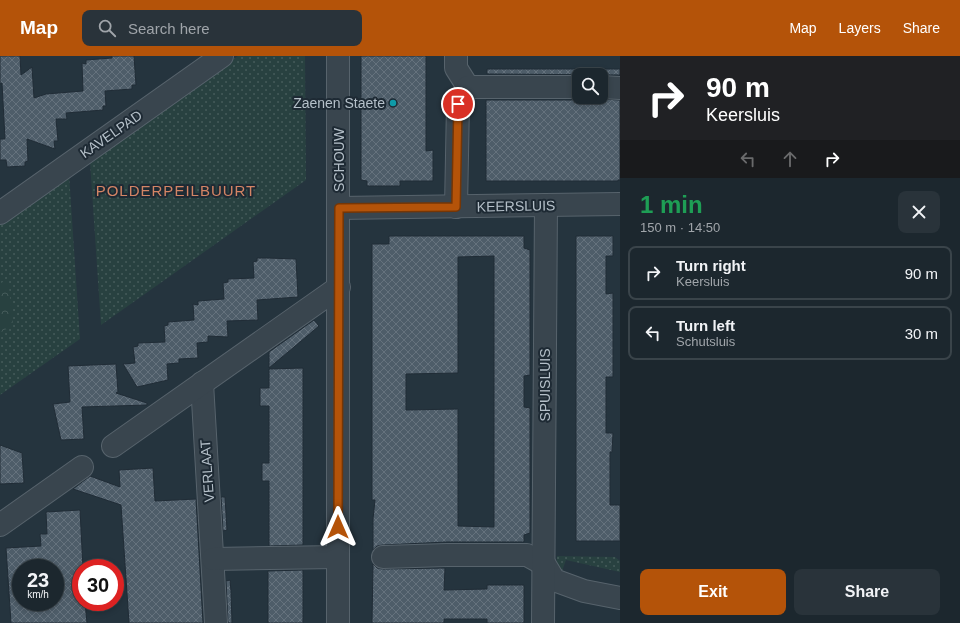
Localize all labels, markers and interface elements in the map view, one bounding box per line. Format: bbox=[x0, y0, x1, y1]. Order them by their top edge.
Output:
search box bbox=[82, 10, 362, 46]
text: Map bbox=[20, 17, 58, 38]
icon: search bbox=[96, 17, 118, 39]
text: Search here bbox=[128, 20, 210, 37]
text: Map bbox=[789, 20, 817, 36]
text: Layers bbox=[839, 20, 881, 36]
text: Share bbox=[903, 20, 940, 36]
map controls bbox=[572, 68, 608, 104]
button: search bbox=[572, 68, 608, 104]
icon: right bbox=[640, 72, 692, 124]
text: 90 m bbox=[706, 72, 770, 103]
pin bbox=[441, 87, 475, 121]
icon: arrive bbox=[447, 93, 469, 115]
place label: Zaenen Staete bbox=[293, 95, 385, 111]
marker: Zaenen Staete bbox=[388, 98, 398, 108]
text: Keersluis bbox=[706, 105, 780, 125]
street label: KAVELPAD bbox=[77, 107, 145, 161]
street label: SCHOUW bbox=[331, 127, 347, 192]
icon: left bbox=[737, 148, 759, 170]
icon: ahead bbox=[779, 148, 801, 170]
icon: right bbox=[821, 148, 843, 170]
district label: POLDERPEILBUURT bbox=[96, 182, 256, 199]
text: 1 min bbox=[640, 191, 703, 218]
button: close bbox=[898, 191, 940, 233]
street label: KEERSLUIS bbox=[477, 197, 555, 215]
text: 150 m · 14:50 bbox=[640, 220, 720, 235]
text: Turn right bbox=[676, 257, 746, 274]
icon: right bbox=[642, 262, 664, 284]
text: 90 m bbox=[905, 265, 938, 282]
text: Keersluis bbox=[676, 274, 729, 289]
text: Turn left bbox=[676, 317, 735, 334]
icon: left bbox=[642, 322, 664, 344]
text: 30 m bbox=[905, 325, 938, 342]
text: Schutsluis bbox=[676, 334, 735, 349]
street label: SPUISLUIS bbox=[537, 348, 553, 422]
street label: VERLAAT bbox=[197, 439, 217, 503]
position arrow bbox=[317, 506, 359, 548]
speed limit sign: 30 bbox=[72, 559, 124, 611]
text: 23 bbox=[27, 569, 49, 591]
button: Exit bbox=[640, 569, 786, 615]
button: Share bbox=[794, 569, 940, 615]
text: km/h bbox=[27, 589, 49, 600]

